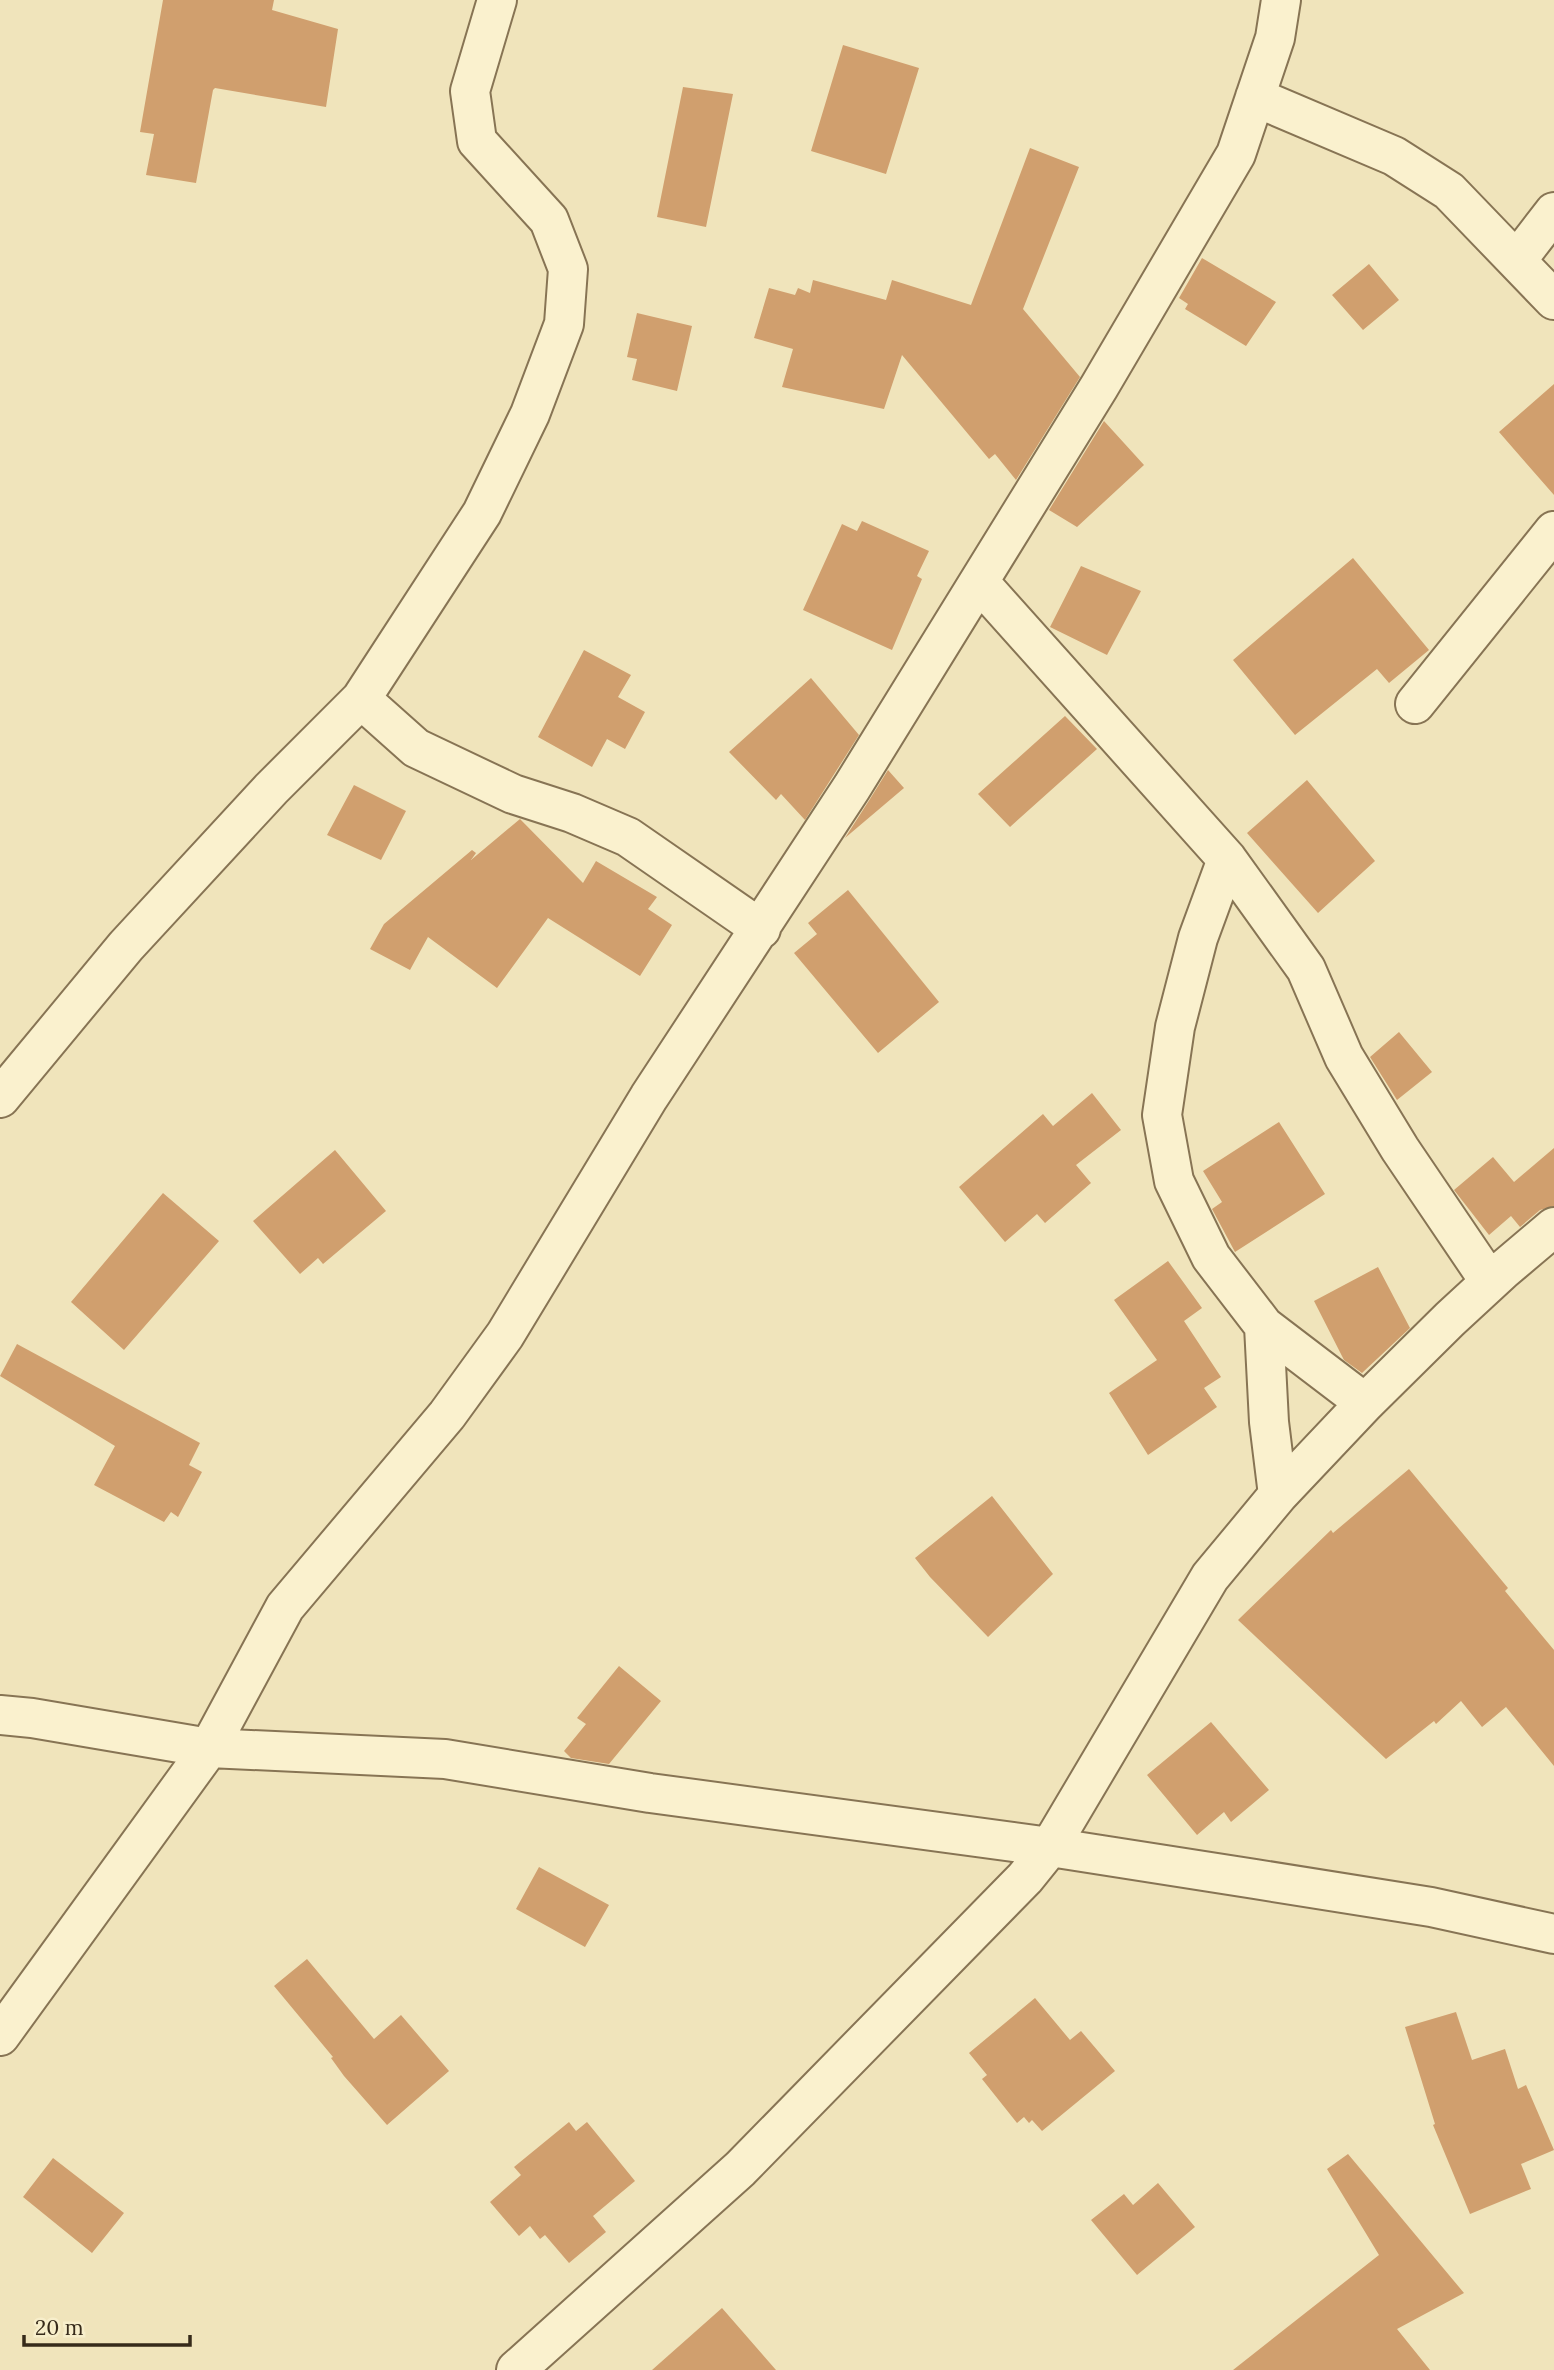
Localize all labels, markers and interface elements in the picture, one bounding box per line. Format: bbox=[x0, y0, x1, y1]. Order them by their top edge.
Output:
scale bar bbox=[24, 2304, 191, 2348]
text: 20 m bbox=[35, 2314, 84, 2341]

